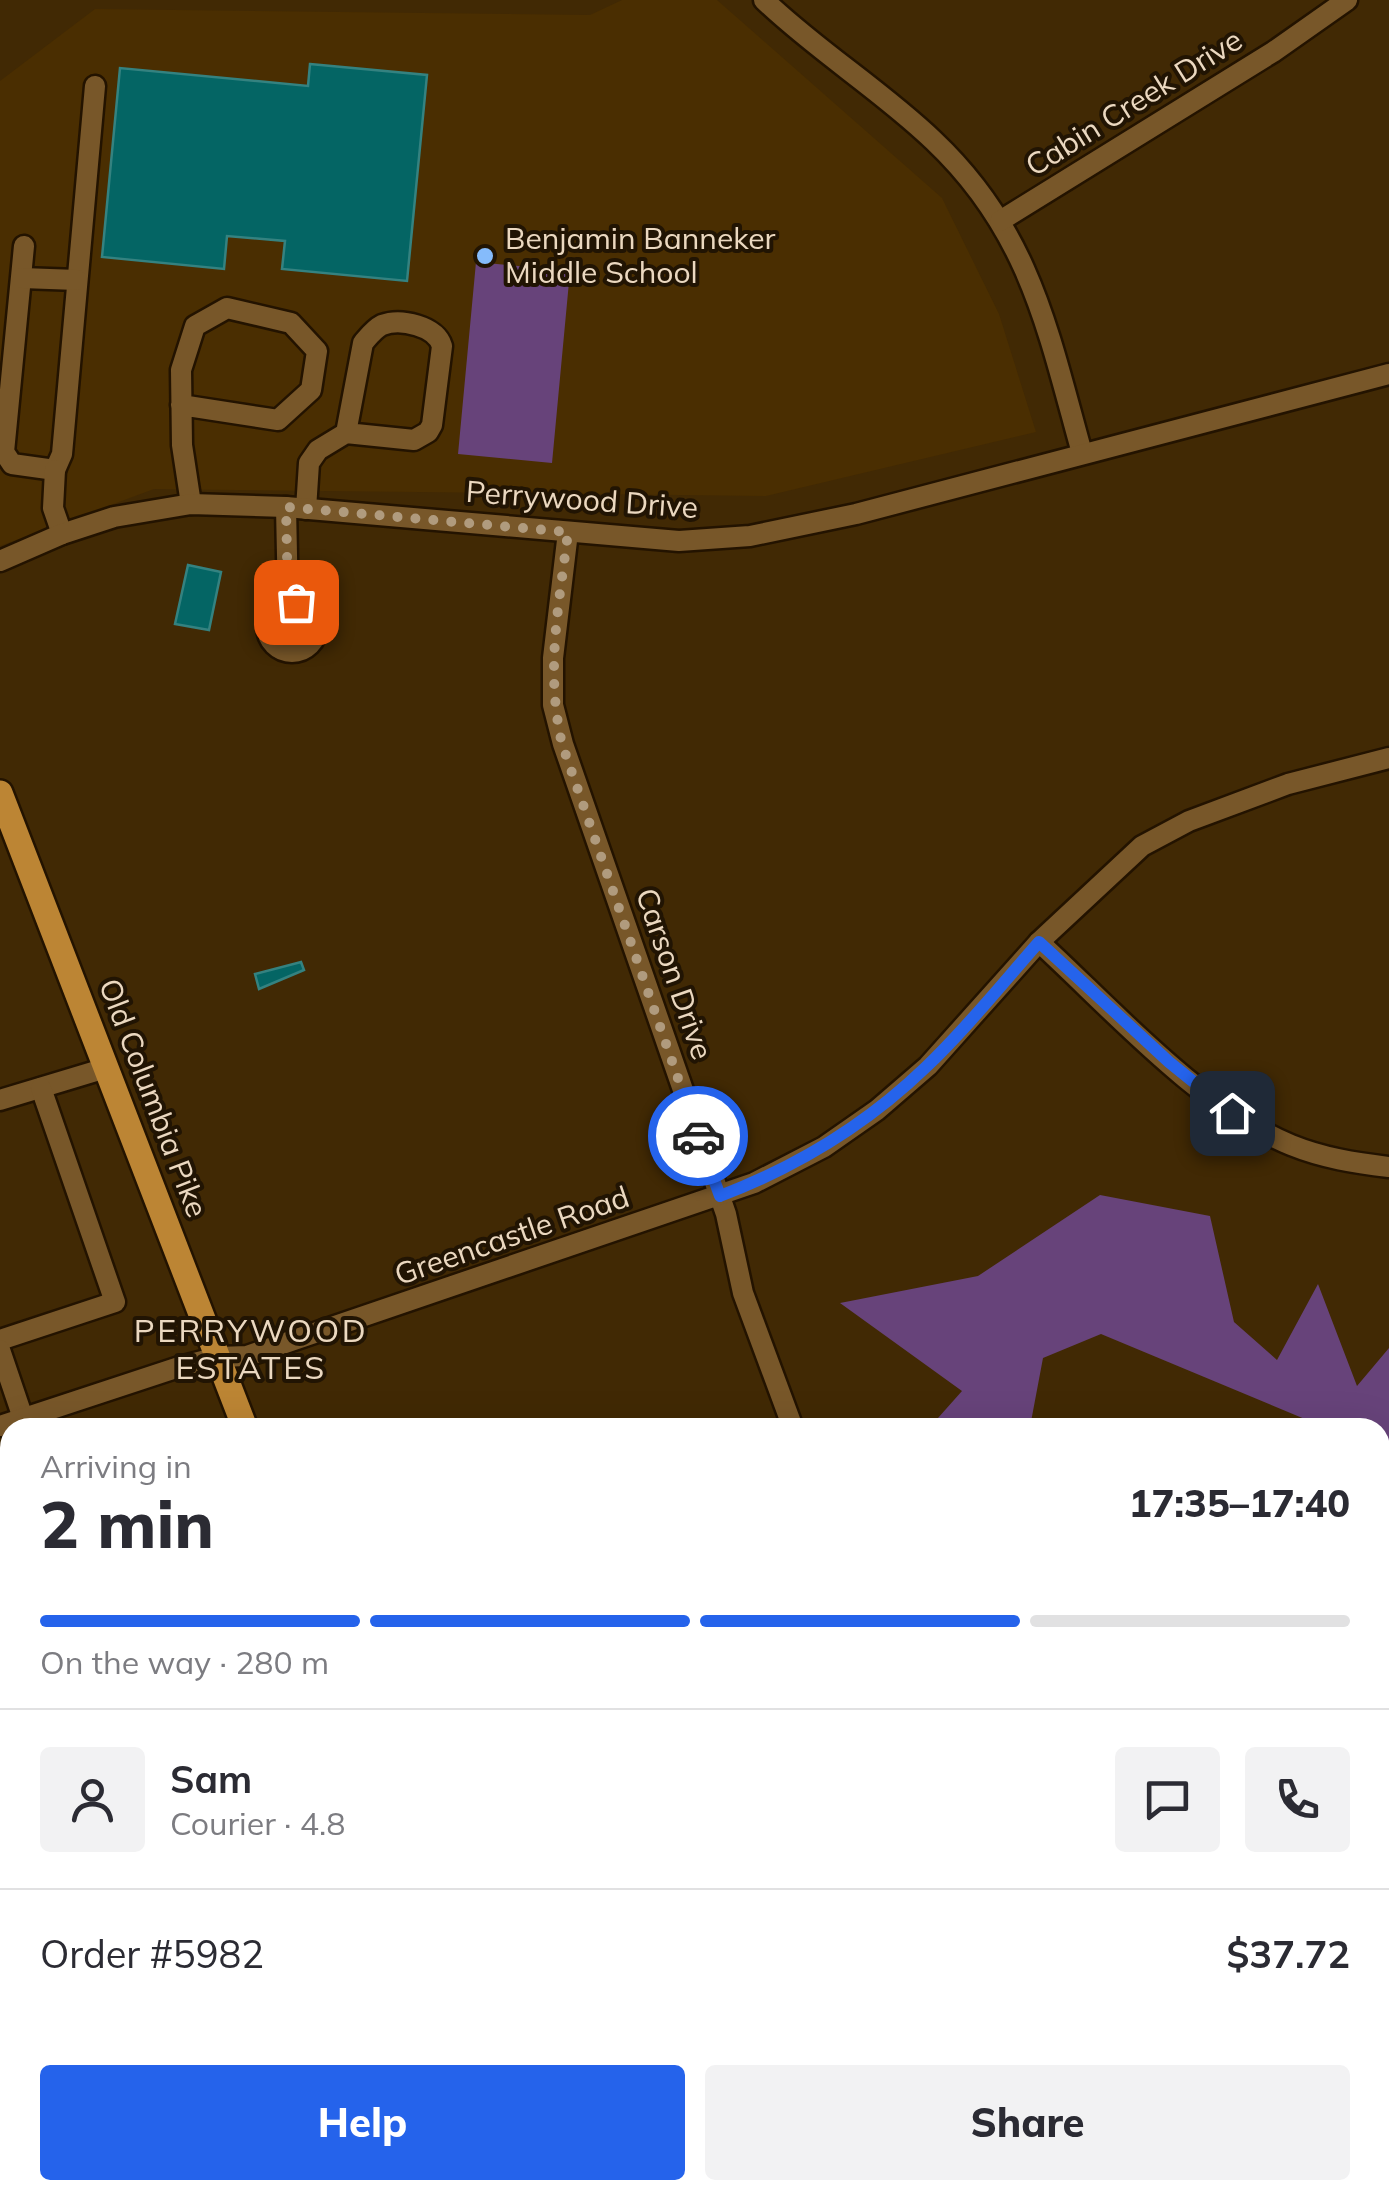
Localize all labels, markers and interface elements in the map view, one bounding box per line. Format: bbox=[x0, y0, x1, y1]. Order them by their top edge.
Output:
street label: Cabin Creek Drive bbox=[1018, 20, 1249, 184]
place label: Benjamin Banneker Middle School bbox=[505, 219, 776, 291]
marker: Benjamin Banneker Middle School bbox=[474, 245, 496, 267]
street label: Perrywood Drive bbox=[465, 472, 699, 526]
pin bbox=[254, 560, 339, 645]
icon: bag bbox=[269, 575, 324, 630]
street label: Carson Drive bbox=[628, 883, 722, 1064]
street label: Old Columbia Pike bbox=[91, 973, 217, 1222]
pin bbox=[1190, 1071, 1275, 1156]
courier bbox=[648, 1086, 748, 1186]
icon: home bbox=[1205, 1086, 1260, 1141]
icon: car bbox=[671, 1109, 726, 1164]
street label: Greencastle Road bbox=[389, 1177, 634, 1293]
district label: PERRYWOOD ESTATES bbox=[134, 1310, 368, 1387]
text: Arriving in bbox=[40, 1446, 192, 1486]
text: 17:35–17:40 bbox=[1129, 1479, 1350, 1527]
text: 2 min bbox=[40, 1483, 214, 1564]
text: On the way · 280 m bbox=[40, 1642, 329, 1682]
button: person bbox=[40, 1747, 145, 1852]
button: chat bbox=[1115, 1747, 1220, 1852]
button: phone bbox=[1245, 1747, 1350, 1852]
text: Sam bbox=[170, 1755, 252, 1803]
text: Courier · 4.8 bbox=[170, 1803, 346, 1843]
text: Order #5982 bbox=[40, 1930, 264, 1978]
text: $37.72 bbox=[1227, 1930, 1350, 1978]
button: Help bbox=[40, 2065, 685, 2180]
button: Share bbox=[705, 2065, 1350, 2180]

